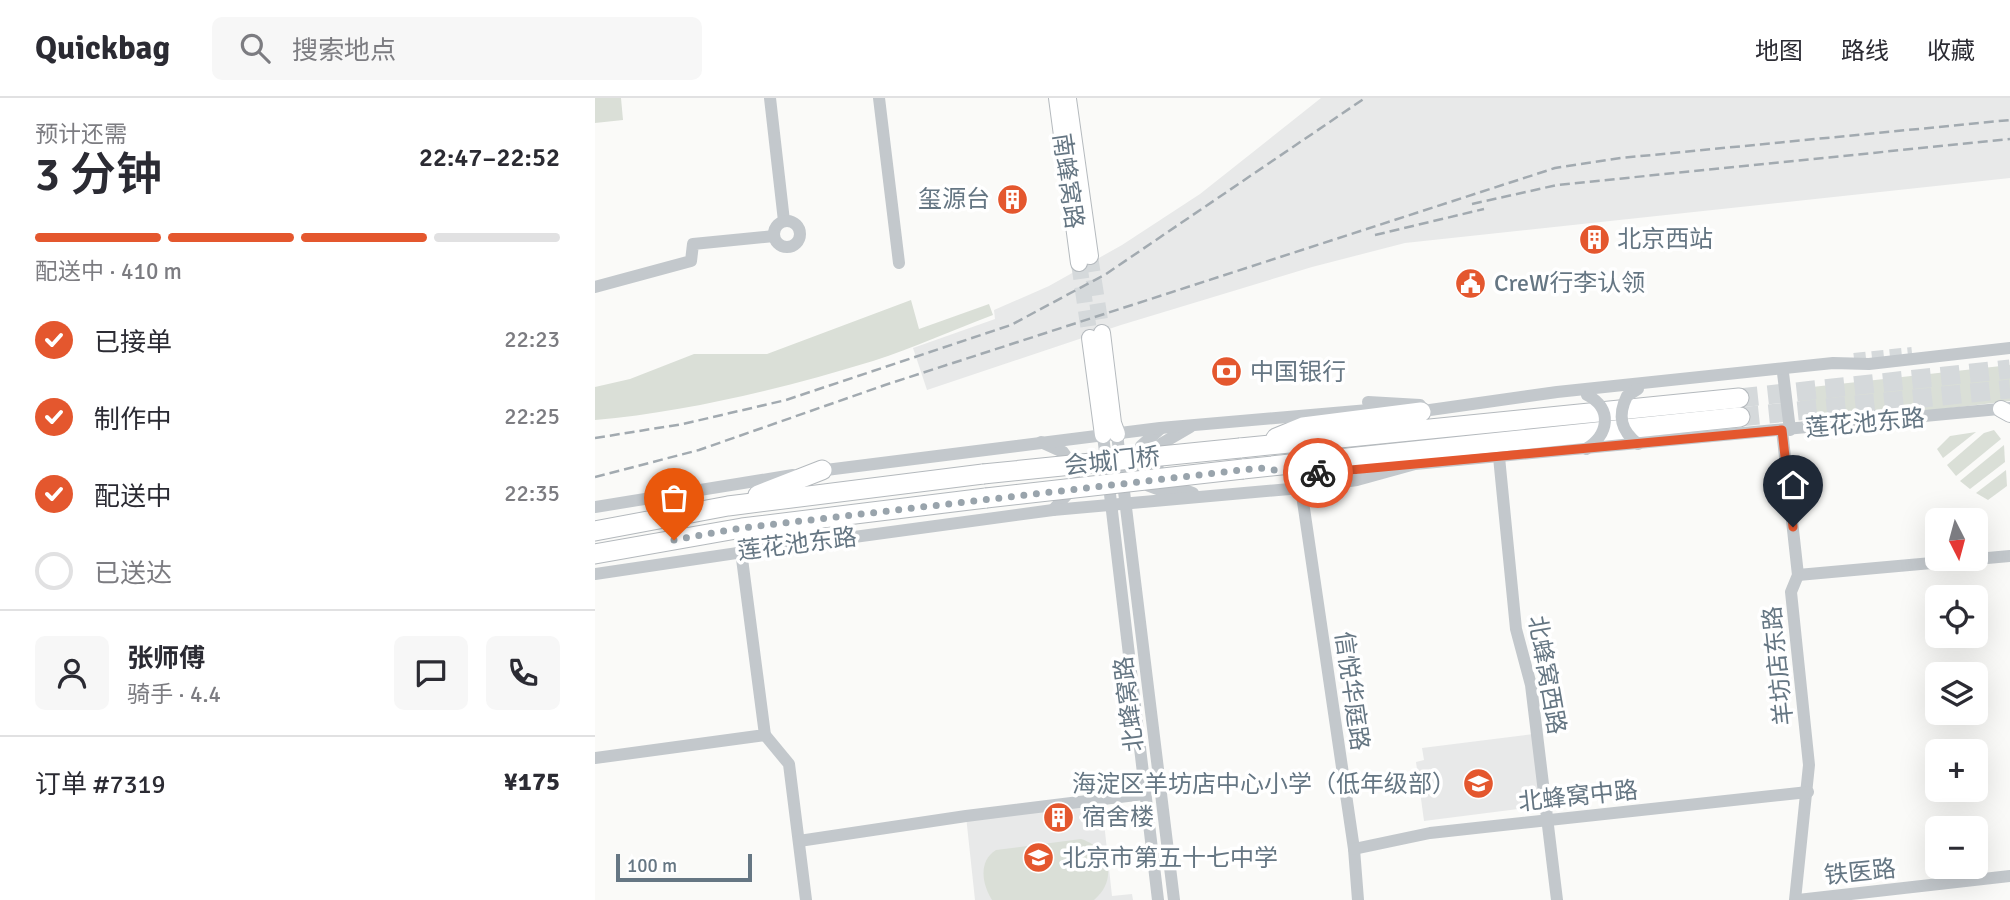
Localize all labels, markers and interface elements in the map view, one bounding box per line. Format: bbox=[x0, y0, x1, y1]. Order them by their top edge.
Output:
search box bbox=[212, 17, 702, 80]
text: Quickbag bbox=[35, 28, 170, 69]
icon: search bbox=[236, 29, 274, 67]
text: 搜索地点 bbox=[292, 35, 396, 67]
text: 地图 bbox=[1755, 36, 1803, 66]
text: 路线 bbox=[1841, 36, 1889, 66]
text: 收藏 bbox=[1927, 36, 1975, 66]
text: 预计还需 bbox=[35, 120, 127, 149]
street label: 南蜂窝路 bbox=[1046, 131, 1090, 231]
text: 22:47–22:52 bbox=[419, 142, 560, 174]
text: 3 分钟 bbox=[35, 147, 162, 203]
building icon: 玺源台 bbox=[996, 182, 1030, 216]
place label: 玺源台 bbox=[918, 184, 990, 214]
building icon: 北京西站 bbox=[1577, 222, 1611, 256]
place label: 北京西站 bbox=[1617, 224, 1713, 254]
text: 配送中 · 410 m bbox=[35, 257, 182, 286]
public building icon: CreW行李认领 bbox=[1454, 266, 1488, 300]
place label: CreW行李认领 bbox=[1494, 268, 1645, 298]
icon: check bbox=[35, 321, 73, 359]
text: 22:23 bbox=[504, 325, 560, 354]
text: 已接单 bbox=[94, 327, 172, 359]
bank icon: 中国银行 bbox=[1210, 355, 1244, 389]
place label: 中国银行 bbox=[1250, 357, 1346, 387]
icon: check bbox=[35, 398, 73, 436]
text: 22:25 bbox=[504, 402, 560, 431]
street label: 莲花池东路 bbox=[1804, 403, 1926, 443]
text: 制作中 bbox=[94, 404, 172, 436]
courier bbox=[1283, 438, 1353, 508]
street label: 会城门桥 bbox=[1063, 441, 1161, 481]
icon: bike bbox=[1299, 454, 1337, 492]
pin bbox=[1763, 455, 1823, 527]
icon: home bbox=[1774, 466, 1812, 504]
pin bbox=[644, 468, 704, 540]
icon: check bbox=[35, 475, 73, 513]
text: 22:35 bbox=[504, 479, 560, 508]
icon: bag bbox=[655, 479, 693, 517]
text: 配送中 bbox=[94, 481, 172, 513]
north arrow bbox=[1925, 508, 1988, 570]
map controls bbox=[1925, 508, 1988, 879]
street label: 莲花池东路 bbox=[736, 522, 858, 566]
text: 已送达 bbox=[94, 558, 172, 590]
button: locate bbox=[1925, 585, 1988, 648]
street label: 羊坊店东路 bbox=[1757, 605, 1799, 727]
street label: 北蜂窝西路 bbox=[1522, 613, 1572, 737]
street label: 信悦华庭路 bbox=[1329, 629, 1375, 753]
button: person bbox=[35, 636, 109, 710]
button: chat bbox=[394, 636, 468, 710]
button: phone bbox=[486, 636, 560, 710]
text: 张师傅 bbox=[127, 643, 205, 675]
street label: 北蜂窝路 bbox=[1108, 655, 1150, 753]
button: layers bbox=[1925, 662, 1988, 725]
text: 骑手 · 4.4 bbox=[127, 680, 221, 709]
button: + bbox=[1925, 739, 1988, 802]
text: ¥175 bbox=[504, 766, 560, 798]
school or university icon: 海淀区羊坊店中心小学（低年级部） bbox=[1462, 767, 1496, 801]
text: 订单 #7319 bbox=[35, 769, 166, 801]
place label: 海淀区羊坊店中心小学（低年级部） bbox=[1072, 769, 1456, 799]
street label: 北蜂窝中路 bbox=[1517, 775, 1639, 817]
building icon: 宿舍楼 bbox=[1042, 800, 1076, 834]
place label: 宿舍楼 bbox=[1082, 802, 1154, 832]
button: − bbox=[1925, 816, 1988, 879]
school or university icon: 北京市第五十七中学 bbox=[1022, 841, 1056, 875]
place label: 北京市第五十七中学 bbox=[1062, 843, 1278, 873]
scale bar bbox=[616, 851, 753, 883]
street label: 铁医路 bbox=[1823, 853, 1897, 891]
text: 100 m bbox=[627, 854, 677, 878]

